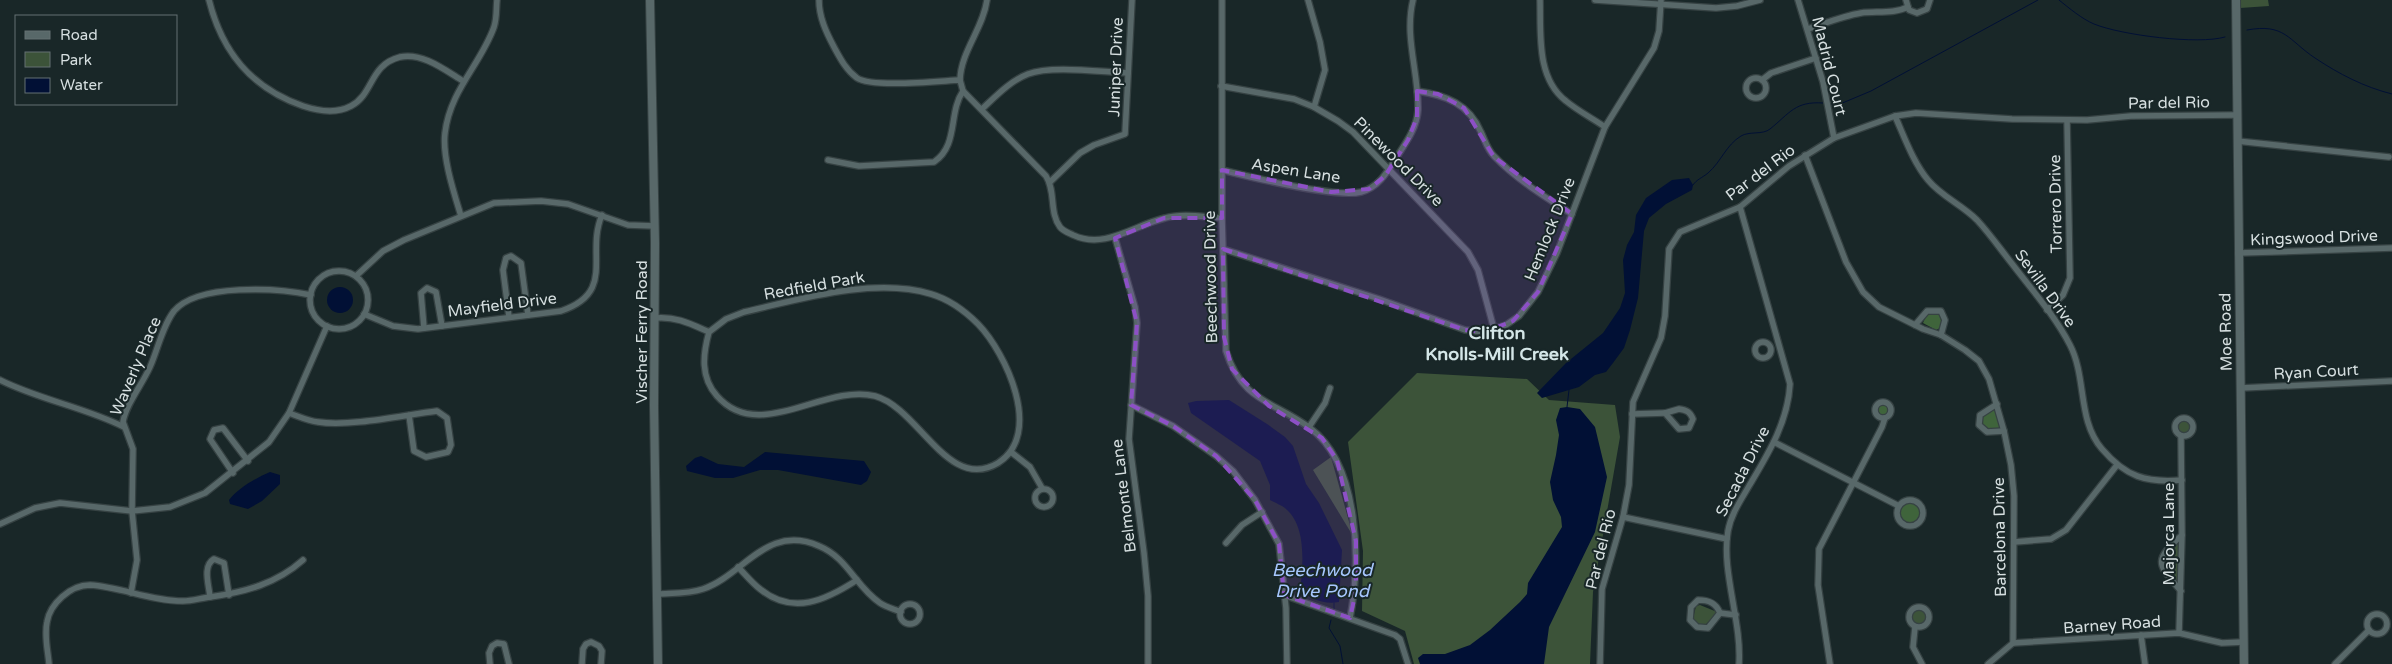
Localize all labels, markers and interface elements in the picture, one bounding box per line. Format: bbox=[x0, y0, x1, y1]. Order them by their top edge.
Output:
legend bbox=[15, 15, 178, 105]
street label: Madrid Court bbox=[1807, 15, 1851, 118]
street label: Juniper Drive bbox=[1104, 17, 1128, 117]
text: Road bbox=[60, 26, 98, 44]
text: Park bbox=[60, 51, 92, 69]
text: Water bbox=[60, 76, 103, 94]
street label: Par del Rio bbox=[2128, 92, 2210, 114]
street label: Pinewood Drive bbox=[1349, 113, 1447, 211]
street label: Par del Rio bbox=[1722, 140, 1799, 205]
street label: Aspen Lane bbox=[1250, 154, 1342, 188]
street label: Torrero Drive bbox=[2045, 154, 2067, 254]
street label: Hemlock Drive bbox=[1520, 175, 1580, 284]
street label: Beechwood Drive bbox=[1200, 210, 1222, 344]
street label: Kingswood Drive bbox=[2250, 226, 2378, 250]
street label: Sevilla Drive bbox=[2010, 246, 2080, 332]
street label: Vischer Ferry Road bbox=[632, 260, 652, 404]
street label: Redfield Park bbox=[762, 267, 867, 305]
street label: Mayfield Drive bbox=[446, 288, 558, 322]
street label: Moe Road bbox=[2215, 293, 2237, 371]
street label: Waverly Place bbox=[106, 314, 166, 419]
district label: Clifton Knolls-Mill Creek bbox=[1425, 322, 1569, 365]
street label: Ryan Court bbox=[2273, 360, 2359, 384]
street label: Secada Drive bbox=[1711, 423, 1774, 520]
street label: Belmonte Lane bbox=[1107, 438, 1141, 554]
street label: Barcelona Drive bbox=[1989, 477, 2011, 597]
street label: Majorca Lane bbox=[2159, 483, 2179, 585]
street label: Par del Rio bbox=[1581, 507, 1621, 591]
water label: Beechwood Drive Pond bbox=[1272, 559, 1375, 602]
street label: Barney Road bbox=[2063, 612, 2162, 638]

